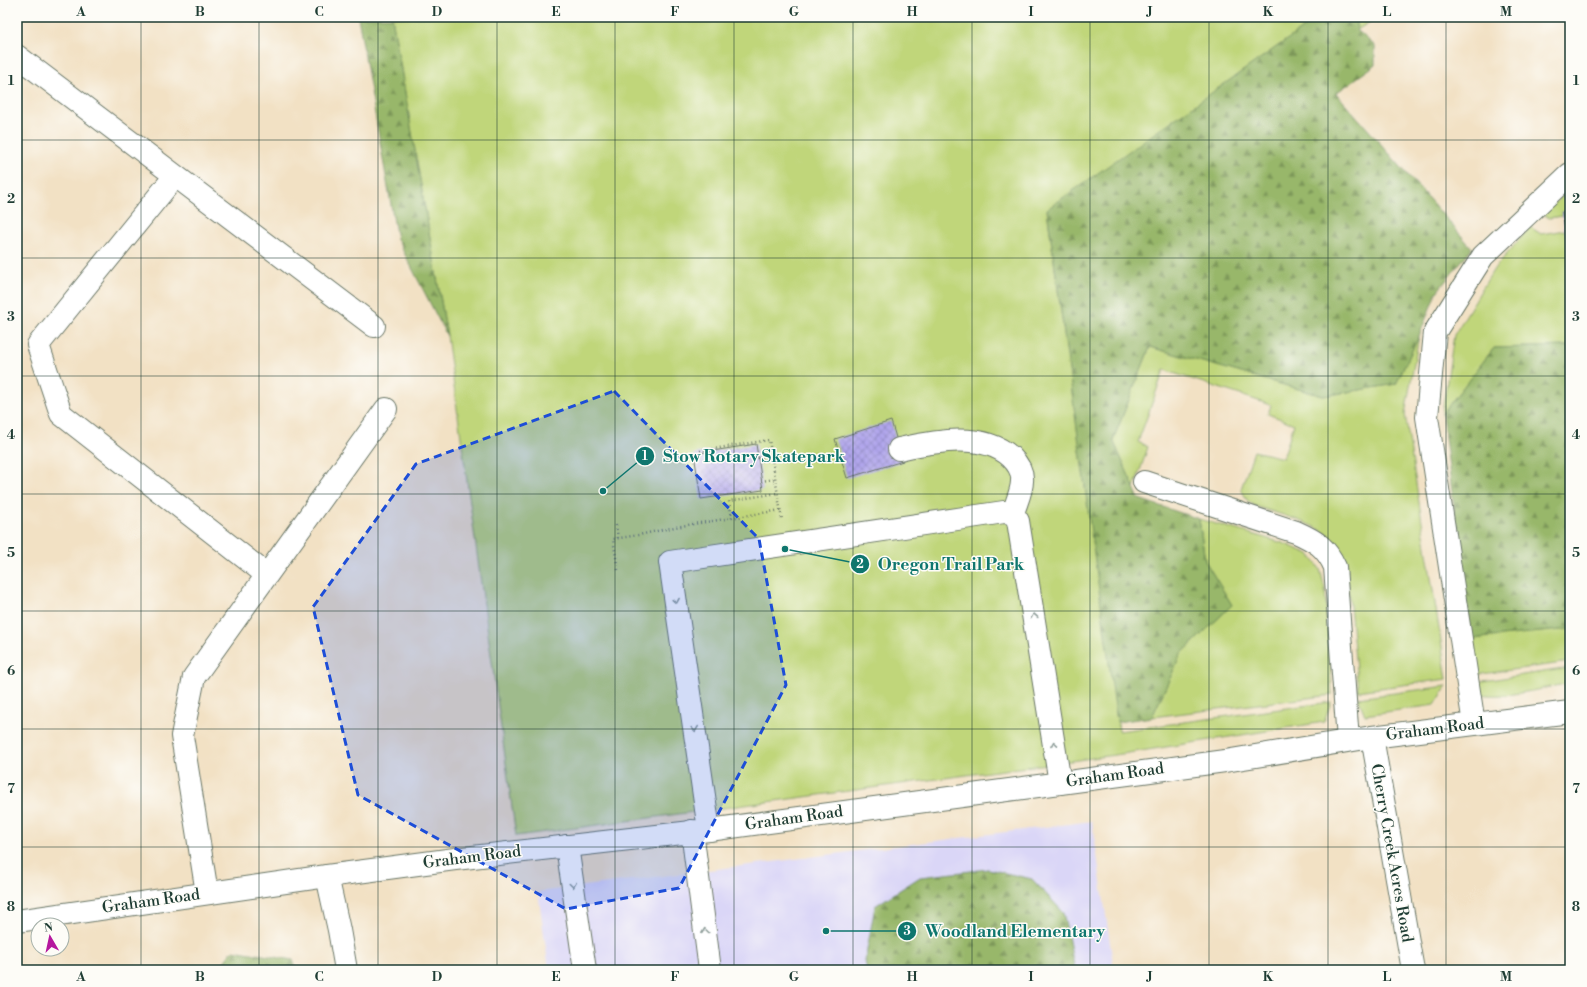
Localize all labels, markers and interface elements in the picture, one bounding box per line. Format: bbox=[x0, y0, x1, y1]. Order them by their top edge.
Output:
text: A bbox=[75, 4, 86, 20]
text: B bbox=[195, 4, 205, 20]
text: C bbox=[314, 4, 324, 20]
text: D bbox=[432, 4, 442, 20]
text: E bbox=[551, 4, 561, 20]
text: F bbox=[670, 4, 680, 20]
text: G bbox=[789, 4, 800, 20]
text: H bbox=[907, 4, 918, 20]
text: I bbox=[1028, 4, 1034, 20]
text: J bbox=[1145, 4, 1153, 20]
text: K bbox=[1263, 4, 1274, 20]
text: L bbox=[1383, 4, 1392, 20]
text: M bbox=[1500, 4, 1512, 20]
text: 1 bbox=[8, 73, 15, 89]
text: 1 bbox=[1573, 73, 1580, 89]
text: 2 bbox=[7, 191, 15, 207]
text: 2 bbox=[1572, 191, 1580, 207]
text: 3 bbox=[7, 309, 15, 325]
text: 3 bbox=[1572, 309, 1580, 325]
text: 4 bbox=[7, 427, 16, 443]
text: 4 bbox=[1572, 427, 1581, 443]
callout: Stow Rotary Skatepark bbox=[635, 441, 853, 470]
text: Stow Rotary Skatepark bbox=[663, 446, 845, 468]
text: 1 bbox=[642, 449, 648, 464]
text: 5 bbox=[7, 545, 15, 561]
text: 5 bbox=[1572, 545, 1580, 561]
callout: Oregon Trail Park bbox=[850, 550, 1032, 579]
text: Oregon Trail Park bbox=[878, 554, 1025, 576]
text: 2 bbox=[856, 557, 864, 572]
one-way arrow bbox=[671, 598, 680, 604]
one-way arrow bbox=[1030, 612, 1039, 619]
text: 6 bbox=[7, 663, 15, 679]
text: 6 bbox=[1572, 663, 1580, 679]
street label: Graham Road bbox=[1385, 713, 1485, 745]
one-way arrow bbox=[690, 726, 699, 732]
one-way arrow bbox=[1050, 741, 1059, 747]
street label: Graham Road bbox=[1065, 758, 1165, 792]
street label: Cherry Creek Acres Road bbox=[1366, 762, 1418, 944]
text: 7 bbox=[7, 781, 15, 797]
text: 7 bbox=[1572, 781, 1580, 797]
street label: Graham Road bbox=[744, 801, 844, 835]
street label: Graham Road bbox=[422, 841, 522, 873]
one-way arrow bbox=[568, 882, 577, 888]
street label: Graham Road bbox=[101, 884, 201, 918]
text: 8 bbox=[7, 899, 15, 915]
text: 8 bbox=[1572, 899, 1580, 915]
callout: Woodland Elementary bbox=[897, 916, 1114, 945]
north arrow bbox=[30, 917, 70, 957]
text: N bbox=[43, 920, 54, 936]
text: Woodland Elementary bbox=[924, 921, 1106, 943]
text: 3 bbox=[903, 924, 911, 939]
one-way arrow bbox=[701, 928, 710, 934]
text: A bbox=[75, 969, 86, 985]
text: B bbox=[195, 969, 205, 985]
text: C bbox=[314, 969, 324, 985]
text: D bbox=[432, 969, 442, 985]
text: E bbox=[551, 969, 561, 985]
text: F bbox=[670, 969, 680, 985]
text: G bbox=[789, 969, 800, 985]
text: H bbox=[907, 969, 918, 985]
text: I bbox=[1028, 969, 1034, 985]
text: J bbox=[1145, 969, 1153, 985]
text: K bbox=[1263, 969, 1274, 985]
text: L bbox=[1383, 969, 1392, 985]
text: M bbox=[1500, 969, 1512, 985]

